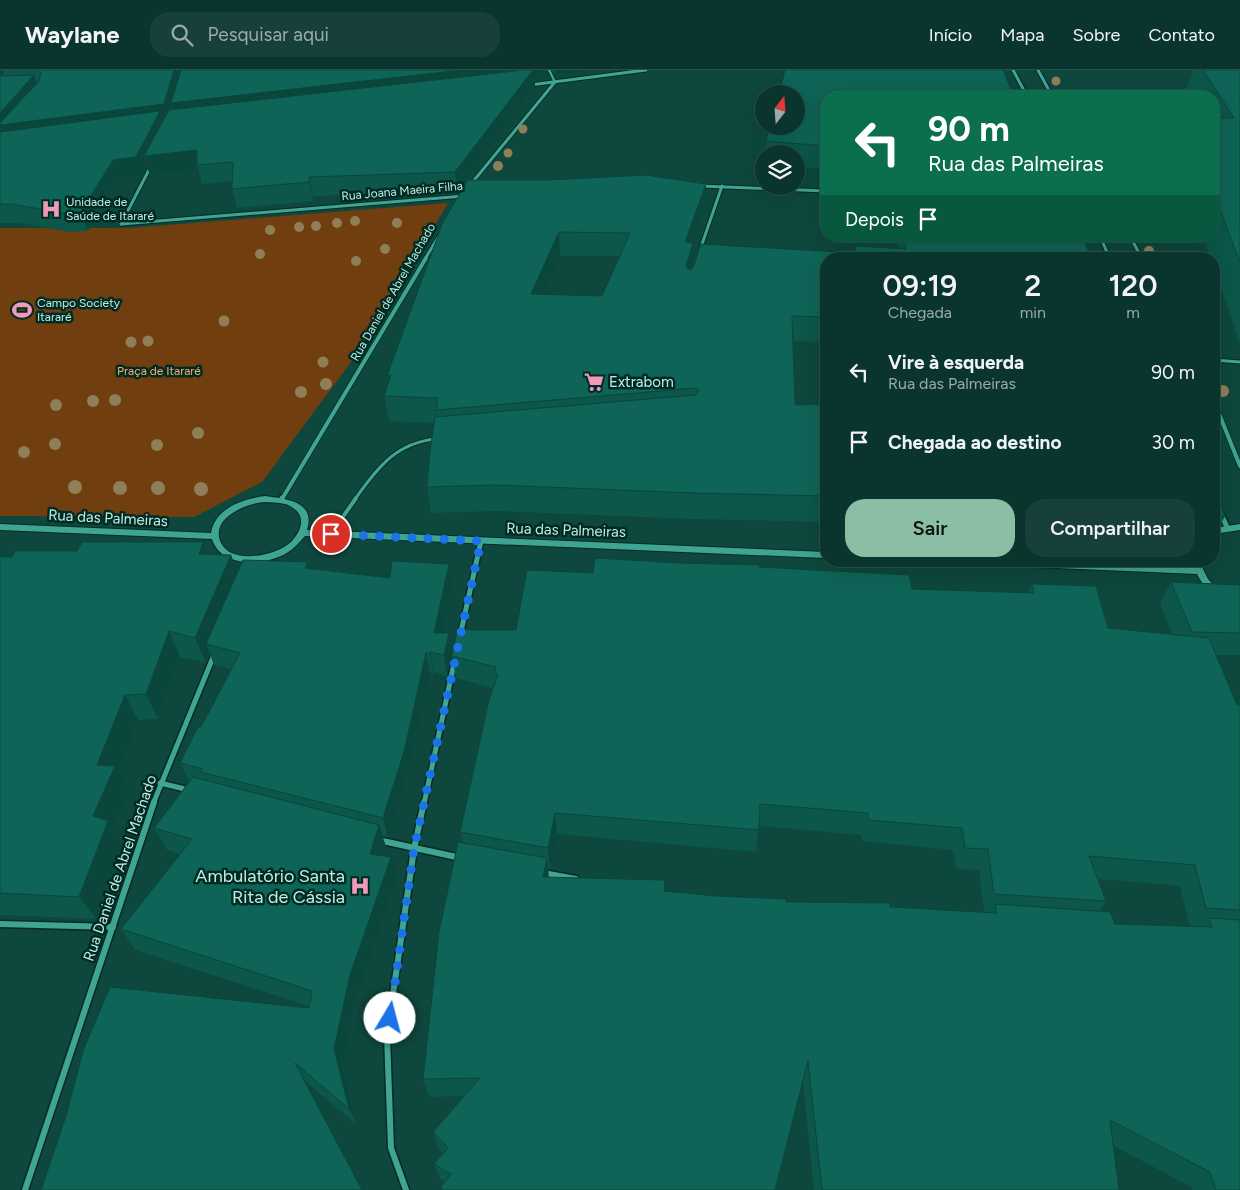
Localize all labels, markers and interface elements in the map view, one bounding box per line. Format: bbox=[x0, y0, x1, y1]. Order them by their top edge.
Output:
search box bbox=[150, 12, 500, 57]
text: Waylane bbox=[25, 20, 120, 49]
icon: search bbox=[168, 21, 196, 49]
text: Pesquisar aqui bbox=[208, 23, 329, 46]
text: Início bbox=[929, 24, 972, 46]
text: Mapa bbox=[1000, 24, 1044, 46]
text: Sobre bbox=[1072, 24, 1120, 46]
text: Contato bbox=[1148, 24, 1215, 46]
north arrow bbox=[755, 85, 805, 135]
map controls bbox=[755, 85, 805, 195]
text: 90 m bbox=[928, 108, 1010, 150]
icon: left bbox=[845, 110, 910, 175]
button: layers bbox=[755, 145, 805, 195]
text: Rua das Palmeiras bbox=[928, 150, 1104, 177]
street label: Rua Joana Maeira Filha bbox=[341, 179, 463, 203]
place label: Unidade de Saúde de Itararé bbox=[66, 195, 154, 223]
hospital icon: Unidade de Saúde de Itararé bbox=[40, 198, 62, 220]
icon: arrive bbox=[914, 205, 942, 233]
text: Depois bbox=[845, 208, 904, 231]
street label: Rua Daniel de Abrel Machado bbox=[348, 221, 438, 363]
text: 09:19 bbox=[882, 267, 957, 304]
text: 2 bbox=[1024, 267, 1041, 304]
text: 120 bbox=[1108, 267, 1158, 304]
place label: Campo Society Itararé bbox=[37, 296, 121, 324]
sports icon: Campo Society Itararé bbox=[11, 299, 33, 321]
text: Chegada bbox=[888, 303, 952, 322]
text: min bbox=[1020, 303, 1046, 322]
text: m bbox=[1126, 303, 1140, 322]
text: Vire à esquerda bbox=[888, 351, 1024, 374]
icon: left bbox=[845, 358, 873, 386]
text: 90 m bbox=[1151, 361, 1195, 384]
park label: Praça de Itararé bbox=[117, 364, 201, 378]
supermarket icon: Extrabom bbox=[583, 371, 605, 393]
place label: Extrabom bbox=[609, 373, 674, 391]
text: Rua das Palmeiras bbox=[888, 374, 1016, 393]
icon: arrive bbox=[845, 428, 873, 456]
text: Chegada ao destino bbox=[888, 431, 1061, 454]
text: 30 m bbox=[1152, 431, 1195, 454]
button: Sair bbox=[845, 499, 1015, 557]
button: Compartilhar bbox=[1025, 499, 1195, 557]
street label: Rua das Palmeiras bbox=[48, 506, 168, 530]
pin bbox=[310, 513, 352, 555]
street label: Rua das Palmeiras bbox=[506, 519, 626, 541]
icon: arrive bbox=[317, 520, 345, 548]
street label: Rua Daniel de Abrel Machado bbox=[80, 772, 161, 964]
place label: Ambulatório Santa Rita de Cássia bbox=[195, 865, 345, 908]
hospital icon: Ambulatório Santa Rita de Cássia bbox=[349, 875, 371, 897]
position arrow bbox=[363, 991, 415, 1043]

